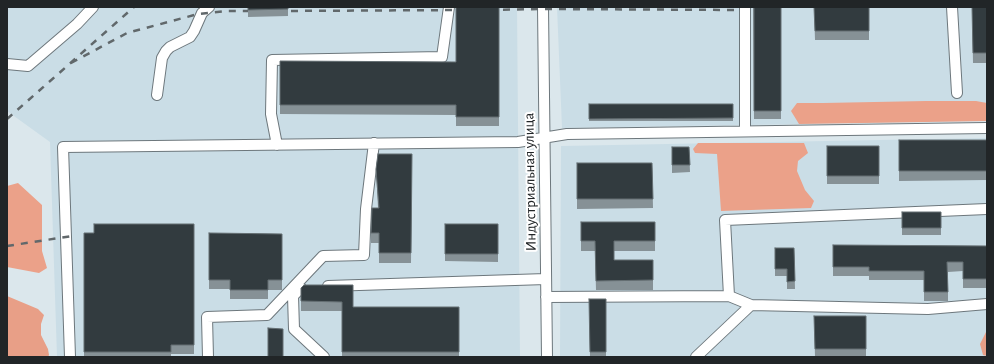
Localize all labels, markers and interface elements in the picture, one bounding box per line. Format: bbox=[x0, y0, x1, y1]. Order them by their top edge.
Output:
street label: Индустриальная улица bbox=[520, 112, 540, 252]

